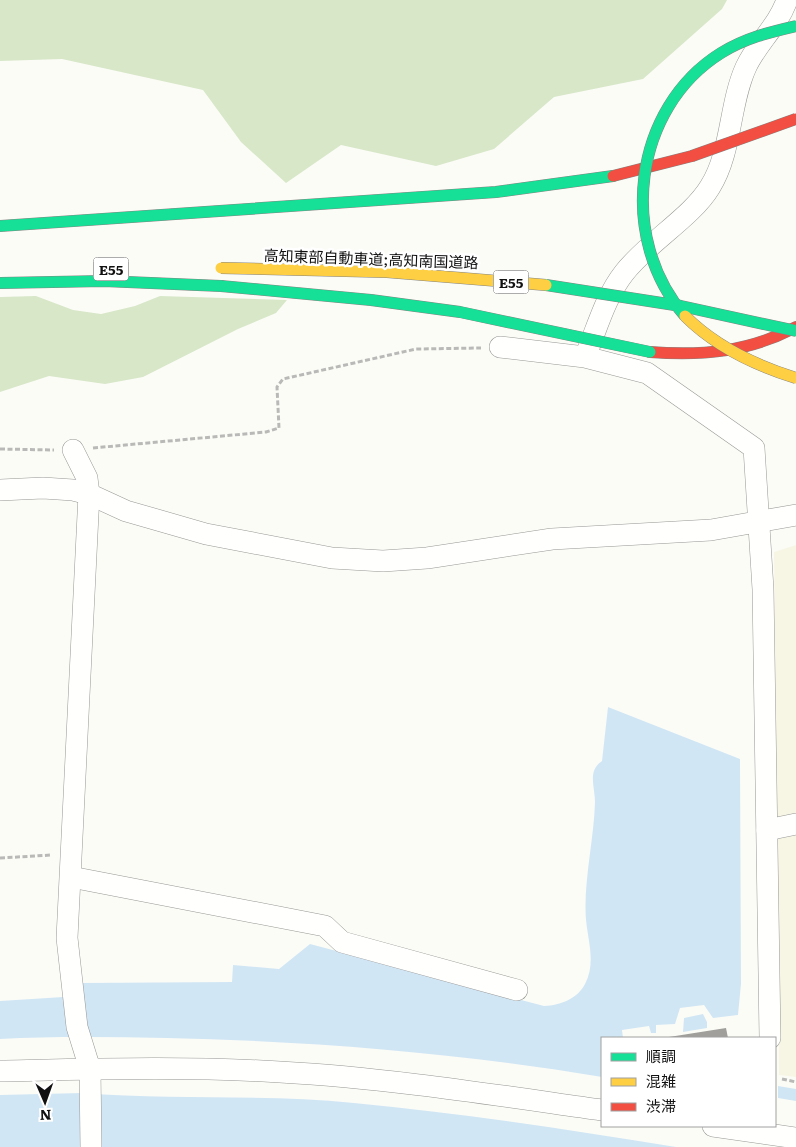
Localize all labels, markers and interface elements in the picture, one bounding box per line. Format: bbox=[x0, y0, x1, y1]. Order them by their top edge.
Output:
street label: 高知東部自動車道;高知南国道路 bbox=[263, 243, 479, 273]
road number: E55 bbox=[94, 258, 128, 280]
road number: E55 bbox=[494, 270, 528, 294]
legend bbox=[601, 1037, 776, 1127]
text: 順調 bbox=[646, 1044, 676, 1067]
text: 混雑 bbox=[646, 1069, 676, 1092]
north arrow bbox=[20, 1077, 70, 1127]
text: 渋滞 bbox=[646, 1094, 676, 1117]
text: N bbox=[39, 1106, 52, 1126]

